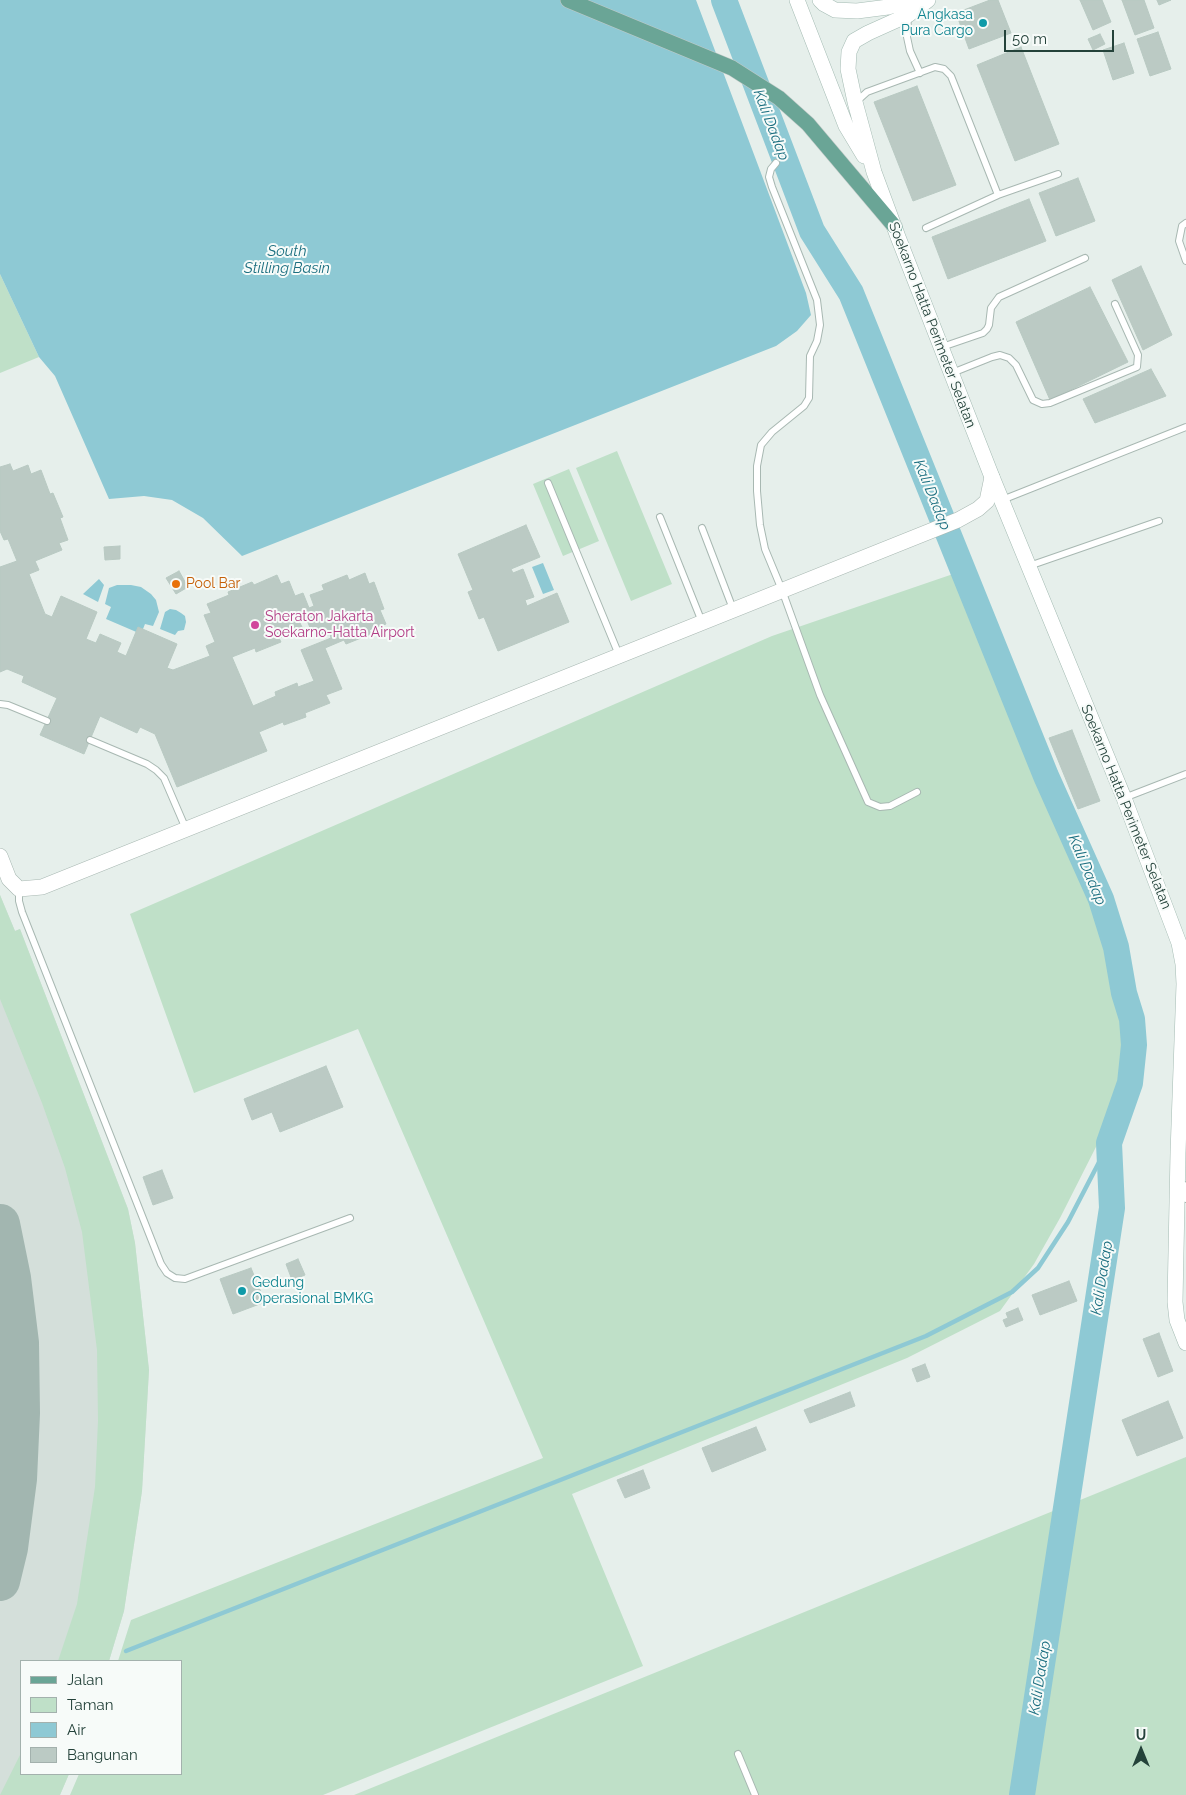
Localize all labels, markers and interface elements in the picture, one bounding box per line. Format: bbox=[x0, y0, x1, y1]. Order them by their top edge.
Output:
place label: Angkasa Pura Cargo bbox=[901, 7, 973, 40]
marker: Angkasa Pura Cargo bbox=[977, 17, 989, 29]
scale bar bbox=[1006, 20, 1116, 52]
text: 50 m bbox=[1012, 30, 1047, 48]
water label: Kali Dadap bbox=[749, 87, 793, 163]
street label: Soekarno Hatta Perimeter Selatan bbox=[885, 220, 979, 430]
water label: South Stilling Basin bbox=[244, 242, 330, 277]
water label: Kali Dadap bbox=[910, 457, 954, 533]
place label: Pool Bar bbox=[186, 576, 240, 592]
marker: Pool Bar bbox=[170, 578, 182, 590]
place label: Sheraton Jakarta Soekarno-Hatta Airport bbox=[265, 609, 415, 642]
marker: Sheraton Jakarta Soekarno-Hatta Airport bbox=[249, 619, 261, 631]
street label: Soekarno Hatta Perimeter Selatan bbox=[1077, 702, 1175, 912]
water label: Kali Dadap bbox=[1064, 832, 1110, 908]
water label: Kali Dadap bbox=[1087, 1240, 1117, 1316]
place label: Gedung Operasional BMKG bbox=[252, 1275, 373, 1308]
marker: Gedung Operasional BMKG bbox=[236, 1285, 248, 1297]
water label: Kali Dadap bbox=[1025, 1640, 1055, 1716]
legend bbox=[20, 1660, 182, 1775]
text: Jalan bbox=[67, 1671, 103, 1689]
text: Taman bbox=[67, 1696, 113, 1714]
text: Air bbox=[67, 1721, 86, 1739]
north arrow bbox=[1116, 1725, 1166, 1775]
text: U bbox=[1136, 1727, 1146, 1743]
text: Bangunan bbox=[67, 1746, 138, 1764]

